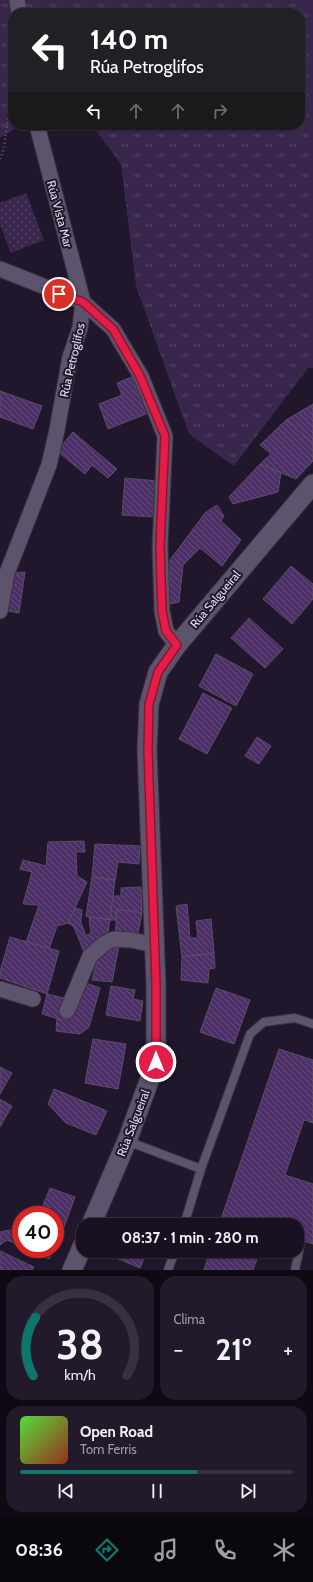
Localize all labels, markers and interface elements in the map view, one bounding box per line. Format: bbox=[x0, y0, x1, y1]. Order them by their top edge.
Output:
text: 140 m bbox=[90, 22, 168, 56]
icon: left bbox=[24, 24, 76, 76]
text: Rúa Petroglifos bbox=[90, 56, 204, 78]
icon: left bbox=[83, 100, 105, 122]
icon: ahead bbox=[125, 100, 147, 122]
icon: ahead bbox=[167, 100, 189, 122]
icon: right bbox=[209, 100, 231, 122]
street label: Rúa Vista Mar bbox=[44, 179, 76, 249]
pin bbox=[42, 277, 76, 311]
icon: arrive bbox=[48, 283, 70, 305]
street label: Rúa Petroglifos bbox=[56, 321, 88, 399]
street label: Rúa Salgueiral bbox=[187, 567, 244, 631]
position arrow bbox=[135, 1041, 177, 1083]
street label: Rúa Salgueiral bbox=[113, 1087, 153, 1159]
speed limit sign: 40 bbox=[12, 1206, 64, 1258]
text: 08:37 · 1 min · 280 m bbox=[122, 1229, 259, 1247]
text: Clima bbox=[174, 1311, 205, 1327]
text: 38 bbox=[56, 1319, 104, 1369]
text: 21° bbox=[215, 1331, 251, 1368]
text: − bbox=[174, 1336, 183, 1363]
text: + bbox=[283, 1336, 293, 1363]
text: km/h bbox=[64, 1366, 95, 1384]
text: Open Road bbox=[80, 1423, 153, 1441]
text: Tom Ferris bbox=[80, 1441, 137, 1457]
icon: previous bbox=[55, 1480, 77, 1502]
icon: pause bbox=[146, 1480, 168, 1502]
icon: next bbox=[237, 1480, 259, 1502]
icon: directions bbox=[93, 1536, 121, 1564]
icon: music bbox=[152, 1536, 180, 1564]
icon: phone bbox=[211, 1536, 239, 1564]
icon: climate bbox=[270, 1536, 298, 1564]
text: 08:36 bbox=[15, 1539, 63, 1561]

